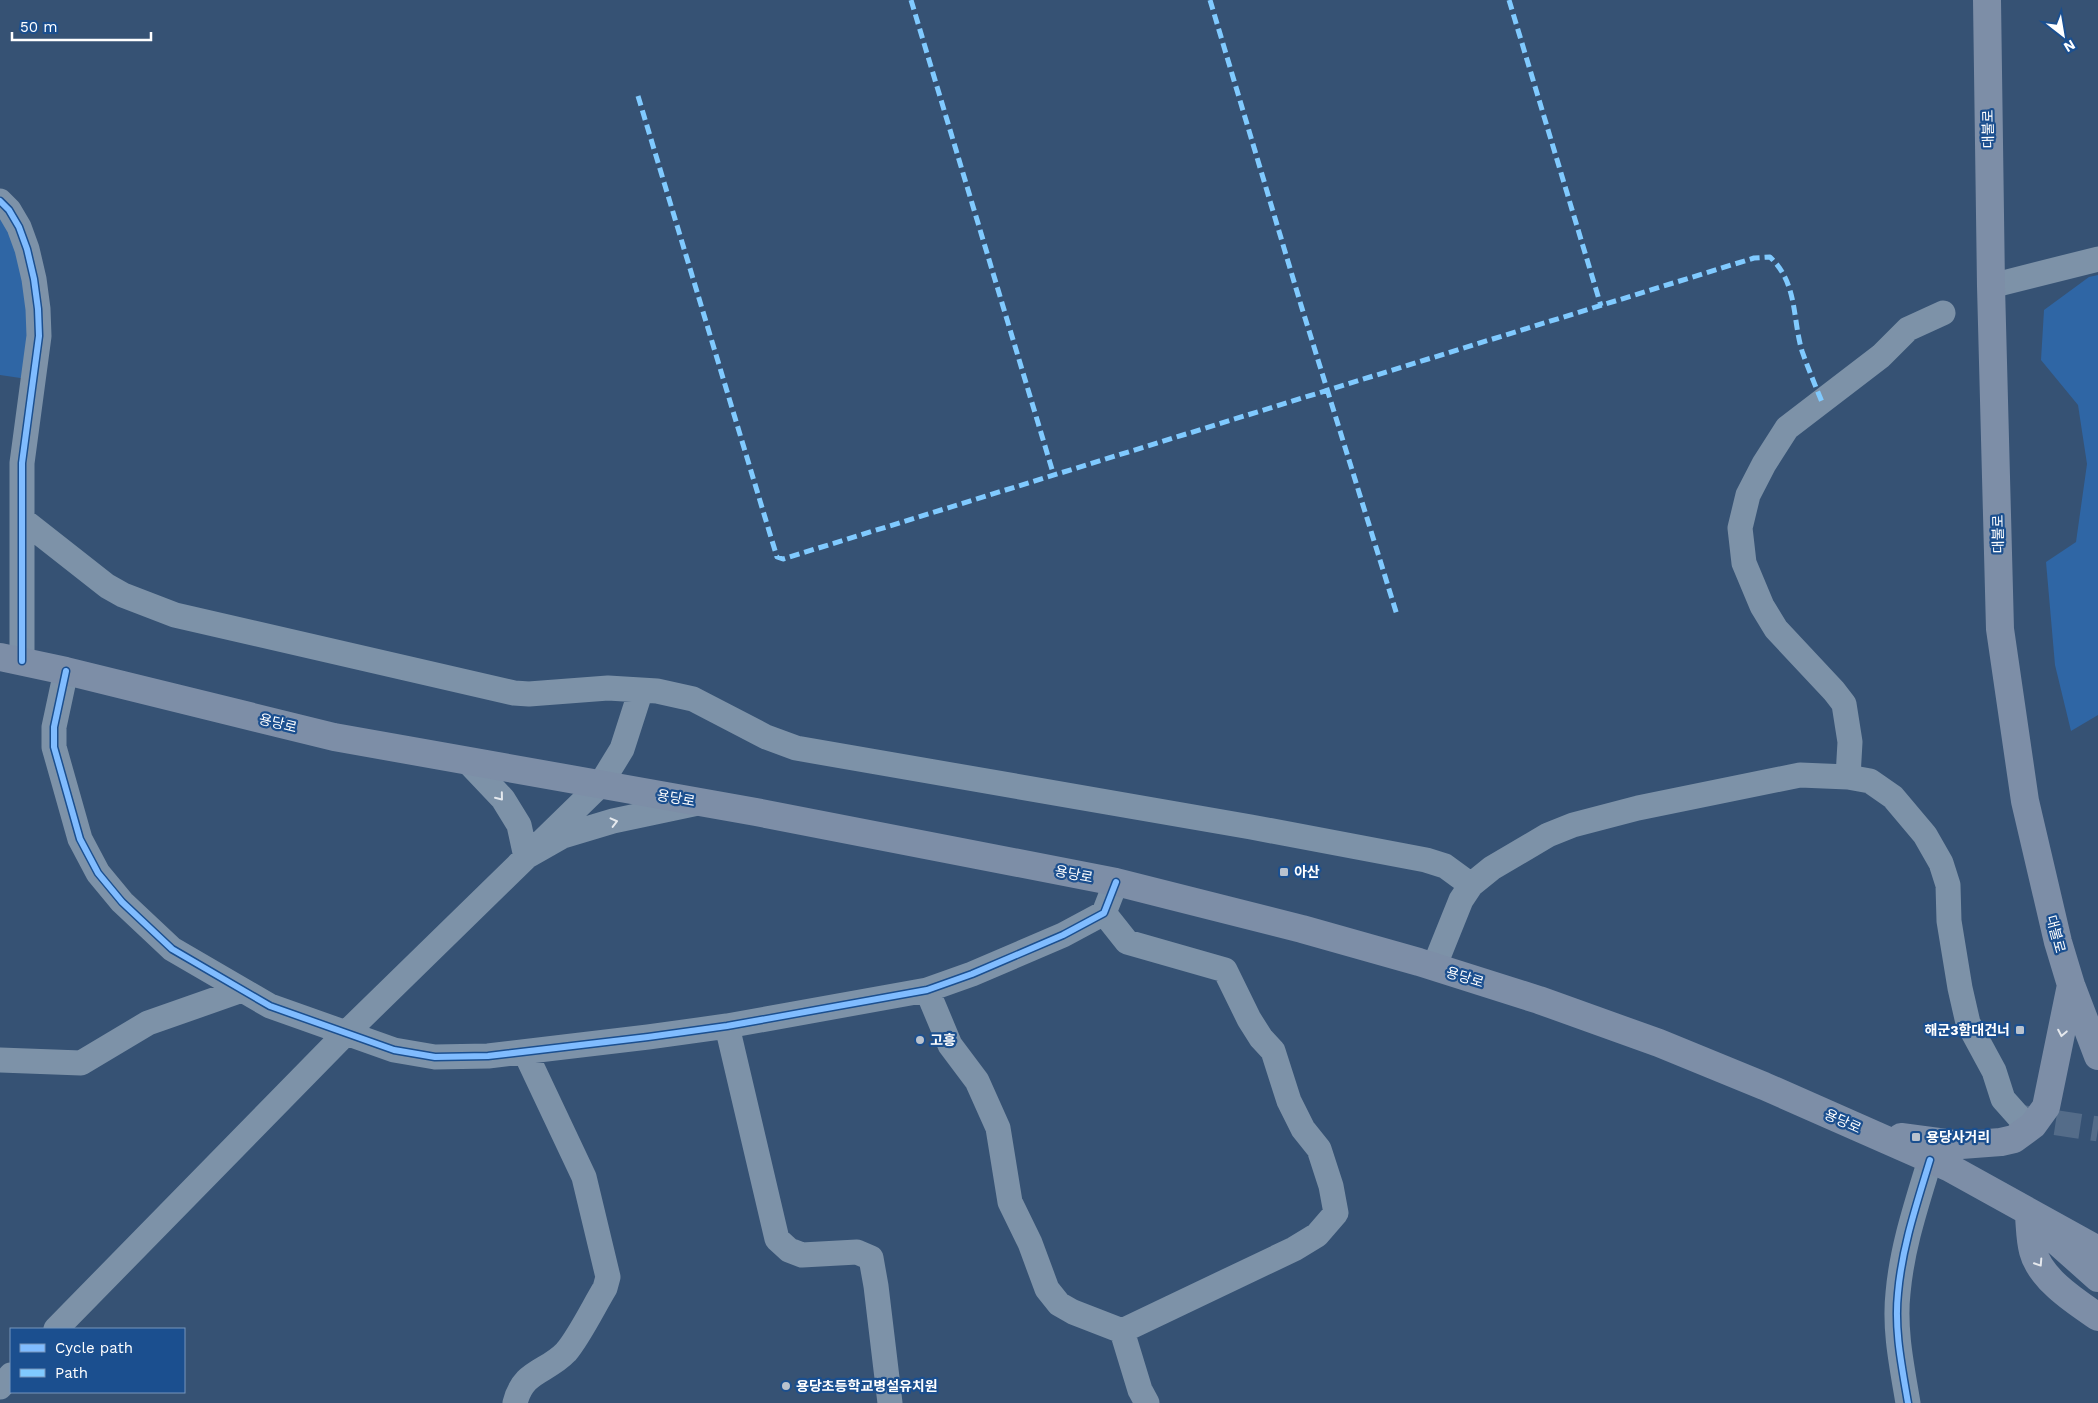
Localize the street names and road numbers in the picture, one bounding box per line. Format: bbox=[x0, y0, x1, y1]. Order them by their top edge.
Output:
street label: 대불로 bbox=[1980, 109, 1996, 148]
street label: 대불로 bbox=[1990, 514, 2006, 553]
street label: 용당로 bbox=[257, 711, 299, 735]
street label: 용당로 bbox=[656, 787, 697, 809]
street label: 용당로 bbox=[1054, 862, 1095, 886]
street label: 대불로 bbox=[2043, 913, 2069, 955]
street label: 용당로 bbox=[1444, 964, 1486, 990]
street label: 용당로 bbox=[1822, 1106, 1864, 1136]

